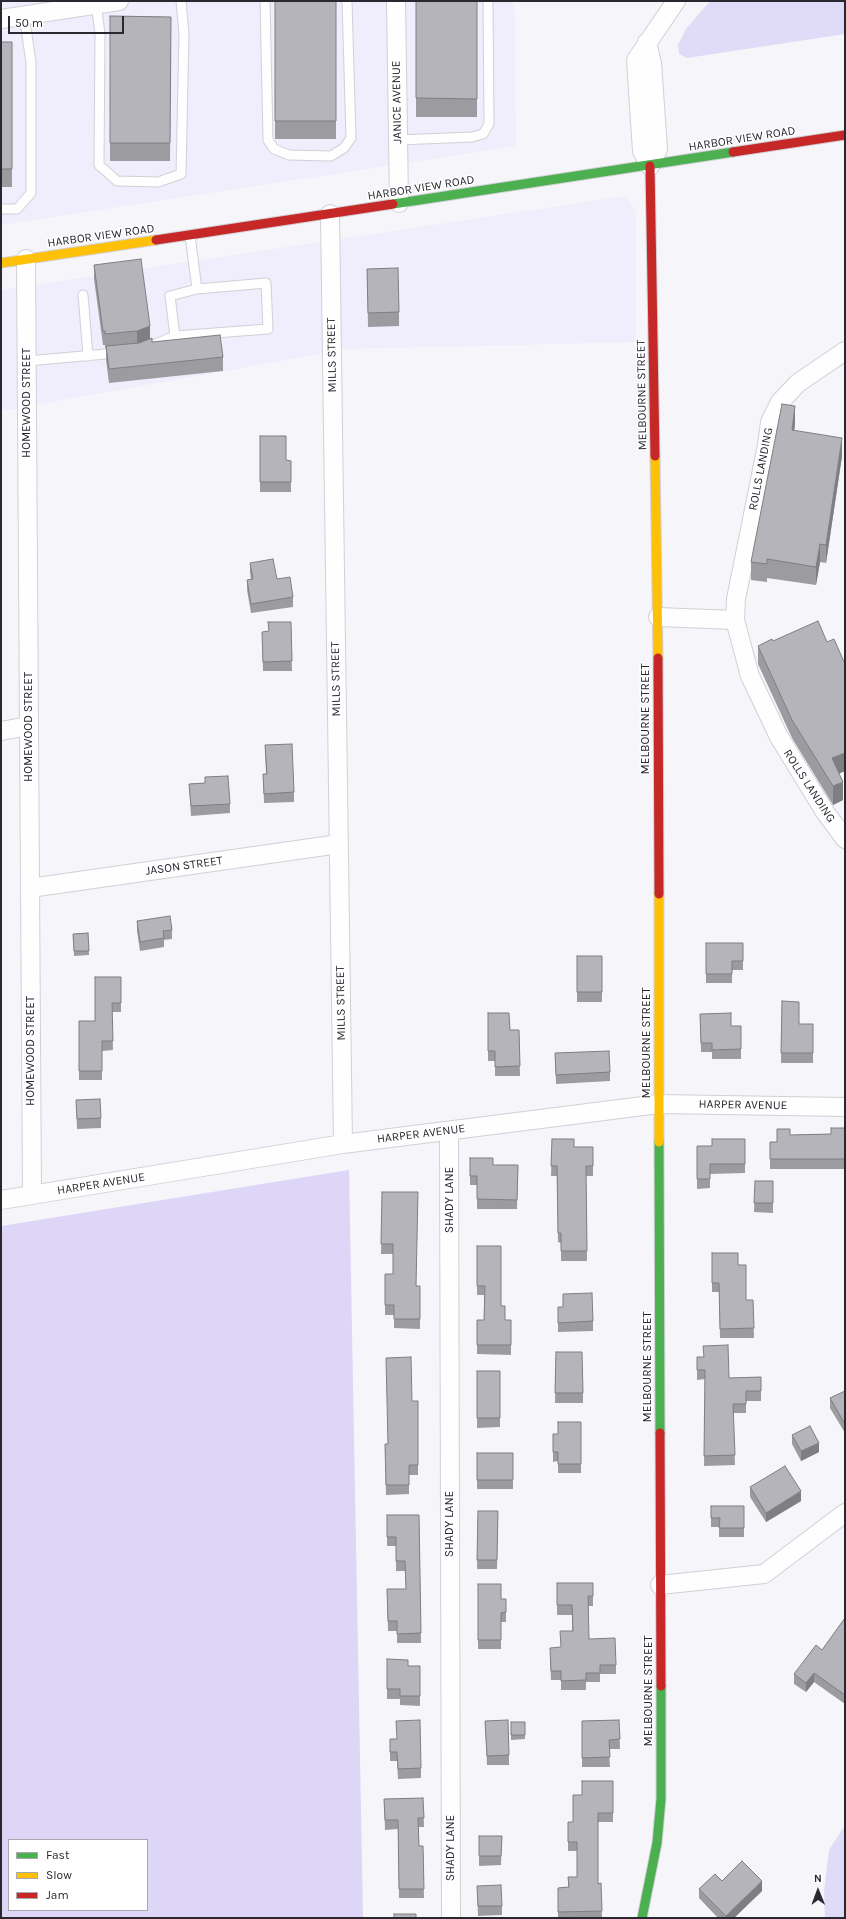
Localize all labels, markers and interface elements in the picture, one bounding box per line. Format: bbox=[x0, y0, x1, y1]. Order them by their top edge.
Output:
scale bar bbox=[10, 8, 126, 34]
text: 50 m bbox=[15, 16, 43, 30]
street label: JANICE AVENUE bbox=[389, 60, 405, 144]
street label: HARBOR VIEW ROAD bbox=[688, 123, 796, 155]
street label: HARBOR VIEW ROAD bbox=[367, 172, 475, 204]
street label: HARBOR VIEW ROAD bbox=[47, 221, 155, 251]
street label: MILLS STREET bbox=[324, 317, 340, 393]
street label: MELBOURNE STREET bbox=[634, 339, 650, 451]
street label: HOMEWOOD STREET bbox=[20, 348, 34, 458]
street label: ROLLS LANDING bbox=[746, 426, 776, 512]
street label: MILLS STREET bbox=[328, 641, 344, 717]
street label: MELBOURNE STREET bbox=[639, 664, 653, 774]
street label: HOMEWOOD STREET bbox=[22, 672, 36, 782]
street label: ROLLS LANDING bbox=[780, 747, 838, 825]
street label: JASON STREET bbox=[144, 853, 224, 879]
street label: MILLS STREET bbox=[333, 965, 349, 1041]
street label: MELBOURNE STREET bbox=[640, 988, 654, 1098]
street label: HOMEWOOD STREET bbox=[24, 996, 38, 1106]
street label: HARPER AVENUE bbox=[699, 1097, 787, 1113]
street label: HARPER AVENUE bbox=[376, 1121, 466, 1147]
street label: SHADY LANE bbox=[443, 1167, 457, 1233]
street label: HARPER AVENUE bbox=[56, 1170, 146, 1198]
street label: MELBOURNE STREET bbox=[641, 1312, 655, 1422]
street label: SHADY LANE bbox=[443, 1491, 457, 1557]
street label: MELBOURNE STREET bbox=[642, 1636, 656, 1746]
street label: SHADY LANE bbox=[444, 1815, 458, 1881]
legend bbox=[8, 1839, 148, 1911]
text: Fast bbox=[46, 1848, 69, 1862]
text: Slow bbox=[46, 1868, 72, 1882]
north arrow bbox=[798, 1871, 838, 1911]
text: N bbox=[814, 1872, 822, 1885]
text: Jam bbox=[46, 1888, 69, 1902]

